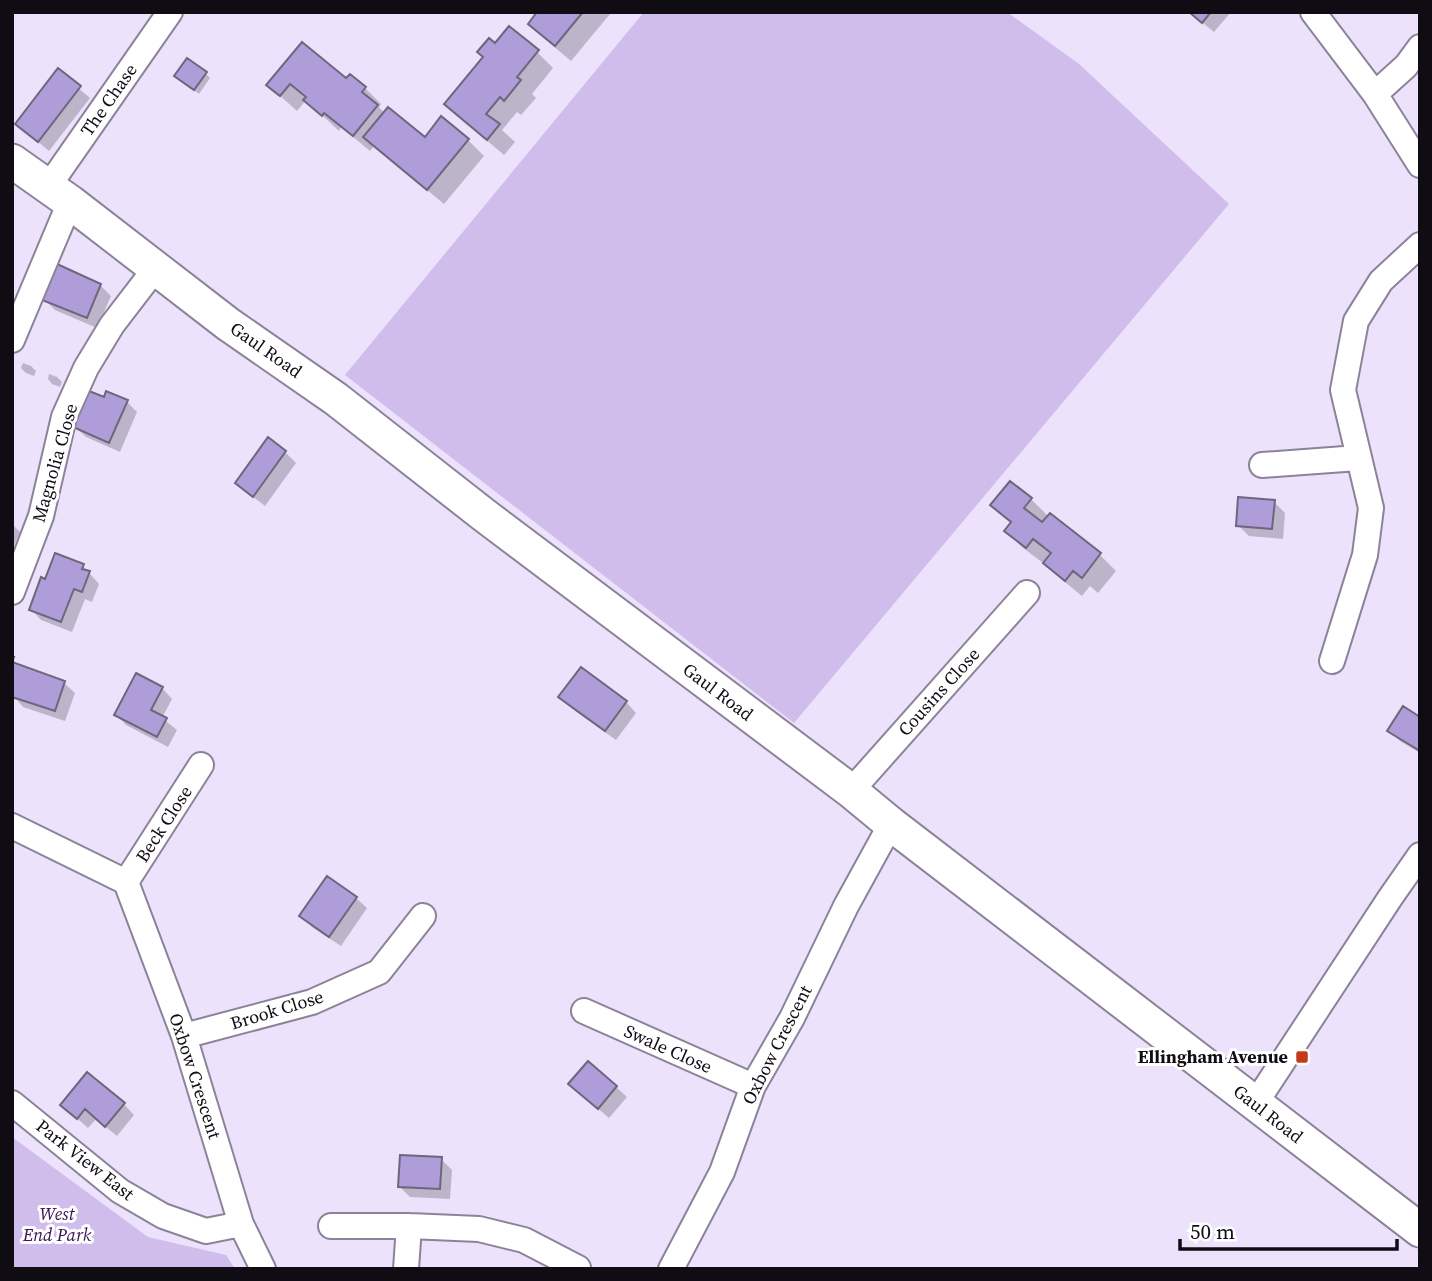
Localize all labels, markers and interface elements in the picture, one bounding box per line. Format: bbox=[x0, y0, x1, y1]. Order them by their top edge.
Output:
street label: The Chase bbox=[74, 58, 143, 141]
street label: Gaul Road bbox=[225, 316, 307, 383]
street label: Magnolia Close bbox=[26, 401, 83, 525]
street label: Cousins Close bbox=[892, 642, 985, 741]
street label: Gaul Road bbox=[678, 657, 759, 726]
street label: Beck Close bbox=[129, 781, 198, 867]
street label: Oxbow Crescent bbox=[736, 981, 817, 1109]
street label: Brook Close bbox=[227, 984, 326, 1036]
street label: Oxbow Crescent bbox=[163, 1010, 228, 1142]
street label: Swale Close bbox=[620, 1018, 716, 1079]
place label: Ellingham Avenue bbox=[1138, 1044, 1288, 1069]
marker: Ellingham Avenue bbox=[1294, 1049, 1310, 1065]
street label: Gaul Road bbox=[1228, 1078, 1308, 1149]
street label: Park View East bbox=[31, 1113, 140, 1206]
park label: West End Park bbox=[22, 1201, 92, 1247]
scale bar bbox=[1180, 1208, 1397, 1252]
text: 50 m bbox=[1190, 1217, 1235, 1246]

